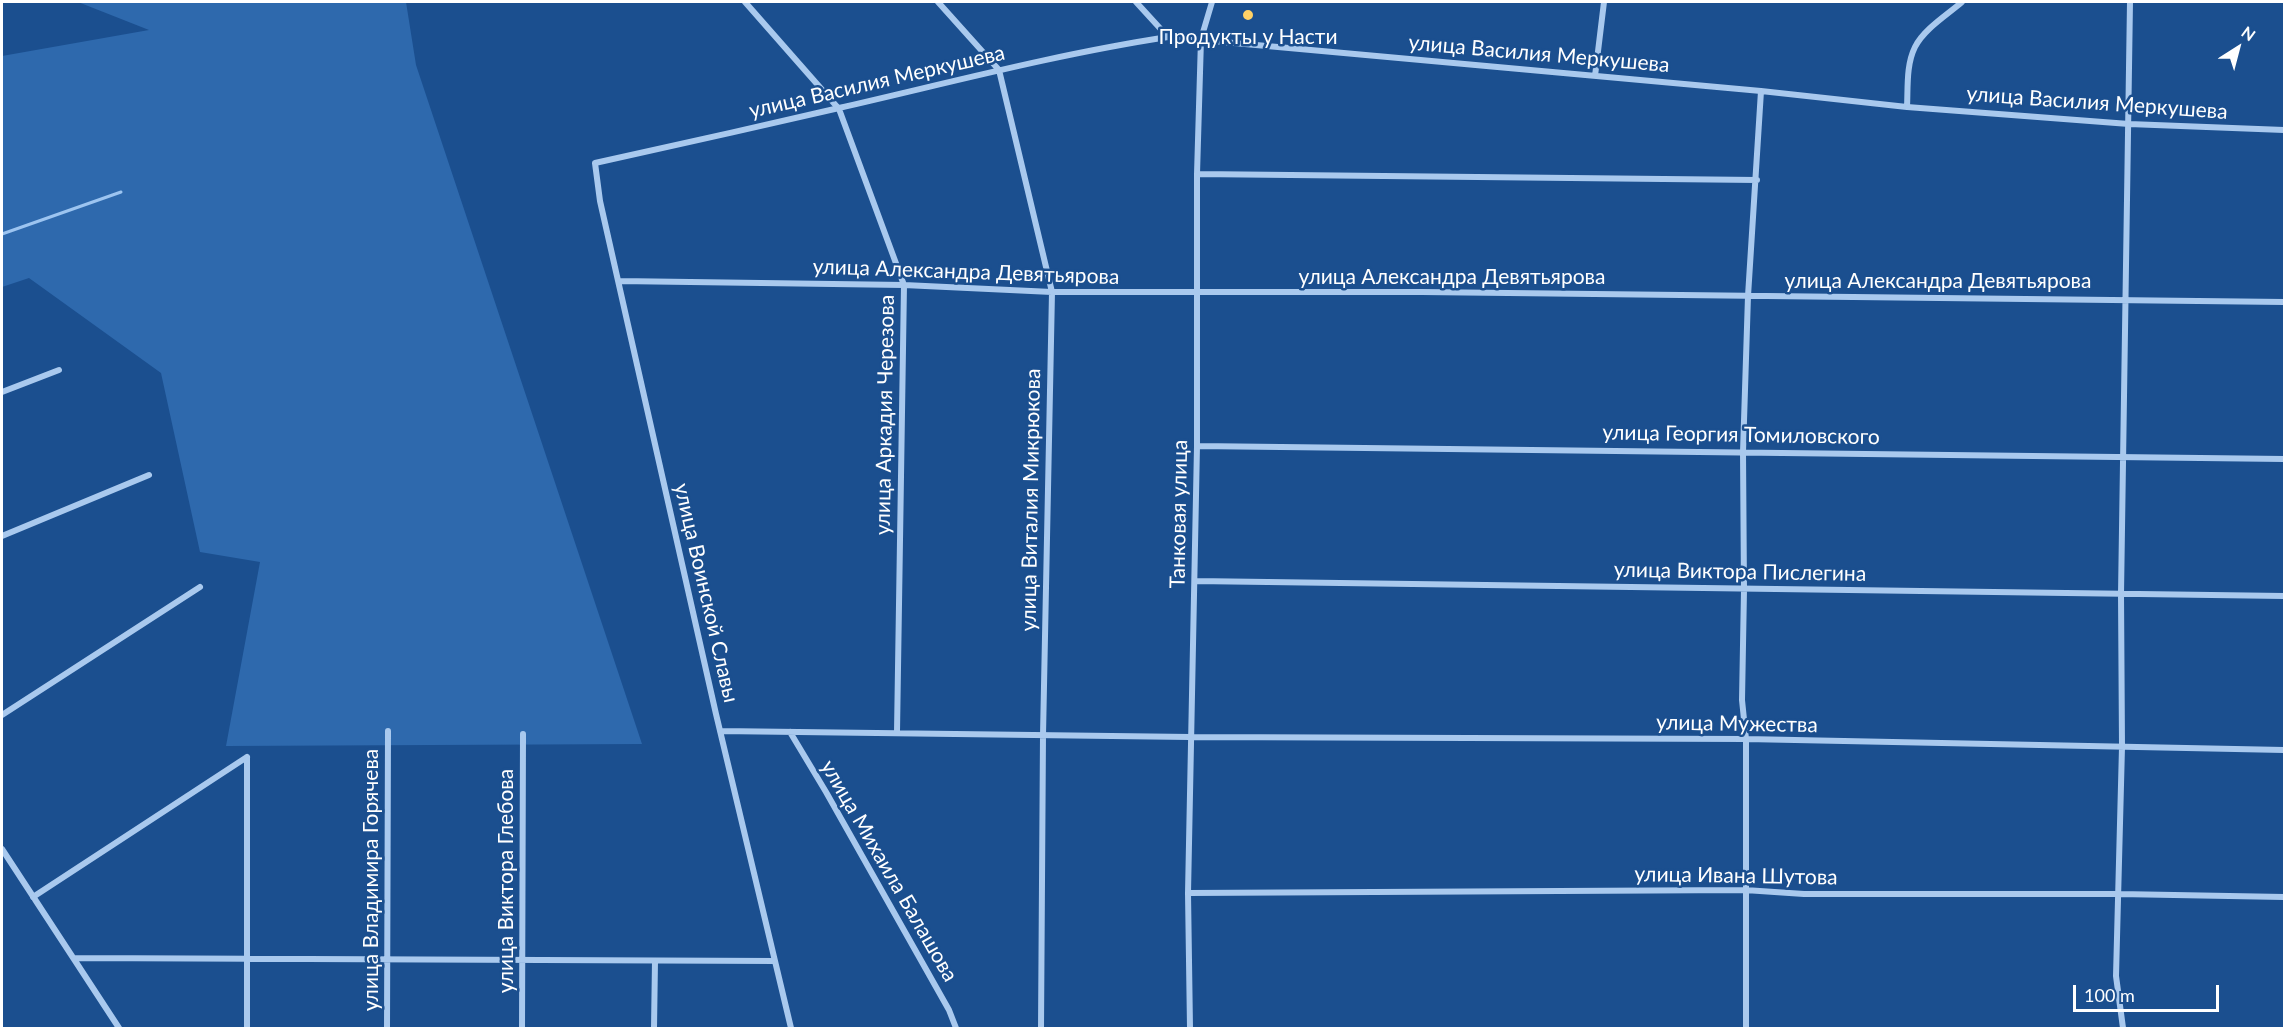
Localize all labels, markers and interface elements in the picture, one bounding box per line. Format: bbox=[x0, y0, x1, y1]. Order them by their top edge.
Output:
marker: Продукты у Насти bbox=[1241, 8, 1255, 22]
north arrow bbox=[2208, 18, 2268, 78]
text: N bbox=[2238, 22, 2259, 44]
place label: Продукты у Насти bbox=[1159, 24, 1337, 50]
street label: улица Василия Меркушева bbox=[1408, 30, 1670, 78]
street label: улица Василия Меркушева bbox=[747, 40, 1007, 124]
street label: улица Василия Меркушева bbox=[1966, 81, 2228, 125]
street label: улица Александра Девятьярова bbox=[812, 254, 1120, 290]
street label: улица Александра Девятьярова bbox=[1299, 264, 1605, 290]
street label: улица Александра Девятьярова bbox=[1785, 268, 2091, 294]
street label: улица Аркадия Черезова bbox=[870, 295, 900, 535]
street label: улица Виталия Микрюкова bbox=[1016, 368, 1046, 632]
street label: улица Георгия Томиловского bbox=[1602, 420, 1880, 450]
street label: Танковая улица bbox=[1165, 439, 1193, 589]
street label: улица Воинской Славы bbox=[669, 481, 743, 705]
street label: улица Виктора Пислегина bbox=[1614, 557, 1866, 587]
street label: улица Мужества bbox=[1656, 710, 1818, 738]
street label: улица Владимира Горячева bbox=[358, 749, 384, 1011]
street label: улица Михаила Балашова bbox=[815, 756, 963, 986]
street label: улица Виктора Глебова bbox=[493, 769, 519, 993]
street label: улица Ивана Шутова bbox=[1634, 862, 1838, 890]
scale bar bbox=[2076, 973, 2222, 1011]
text: 100 m bbox=[2084, 984, 2135, 1006]

